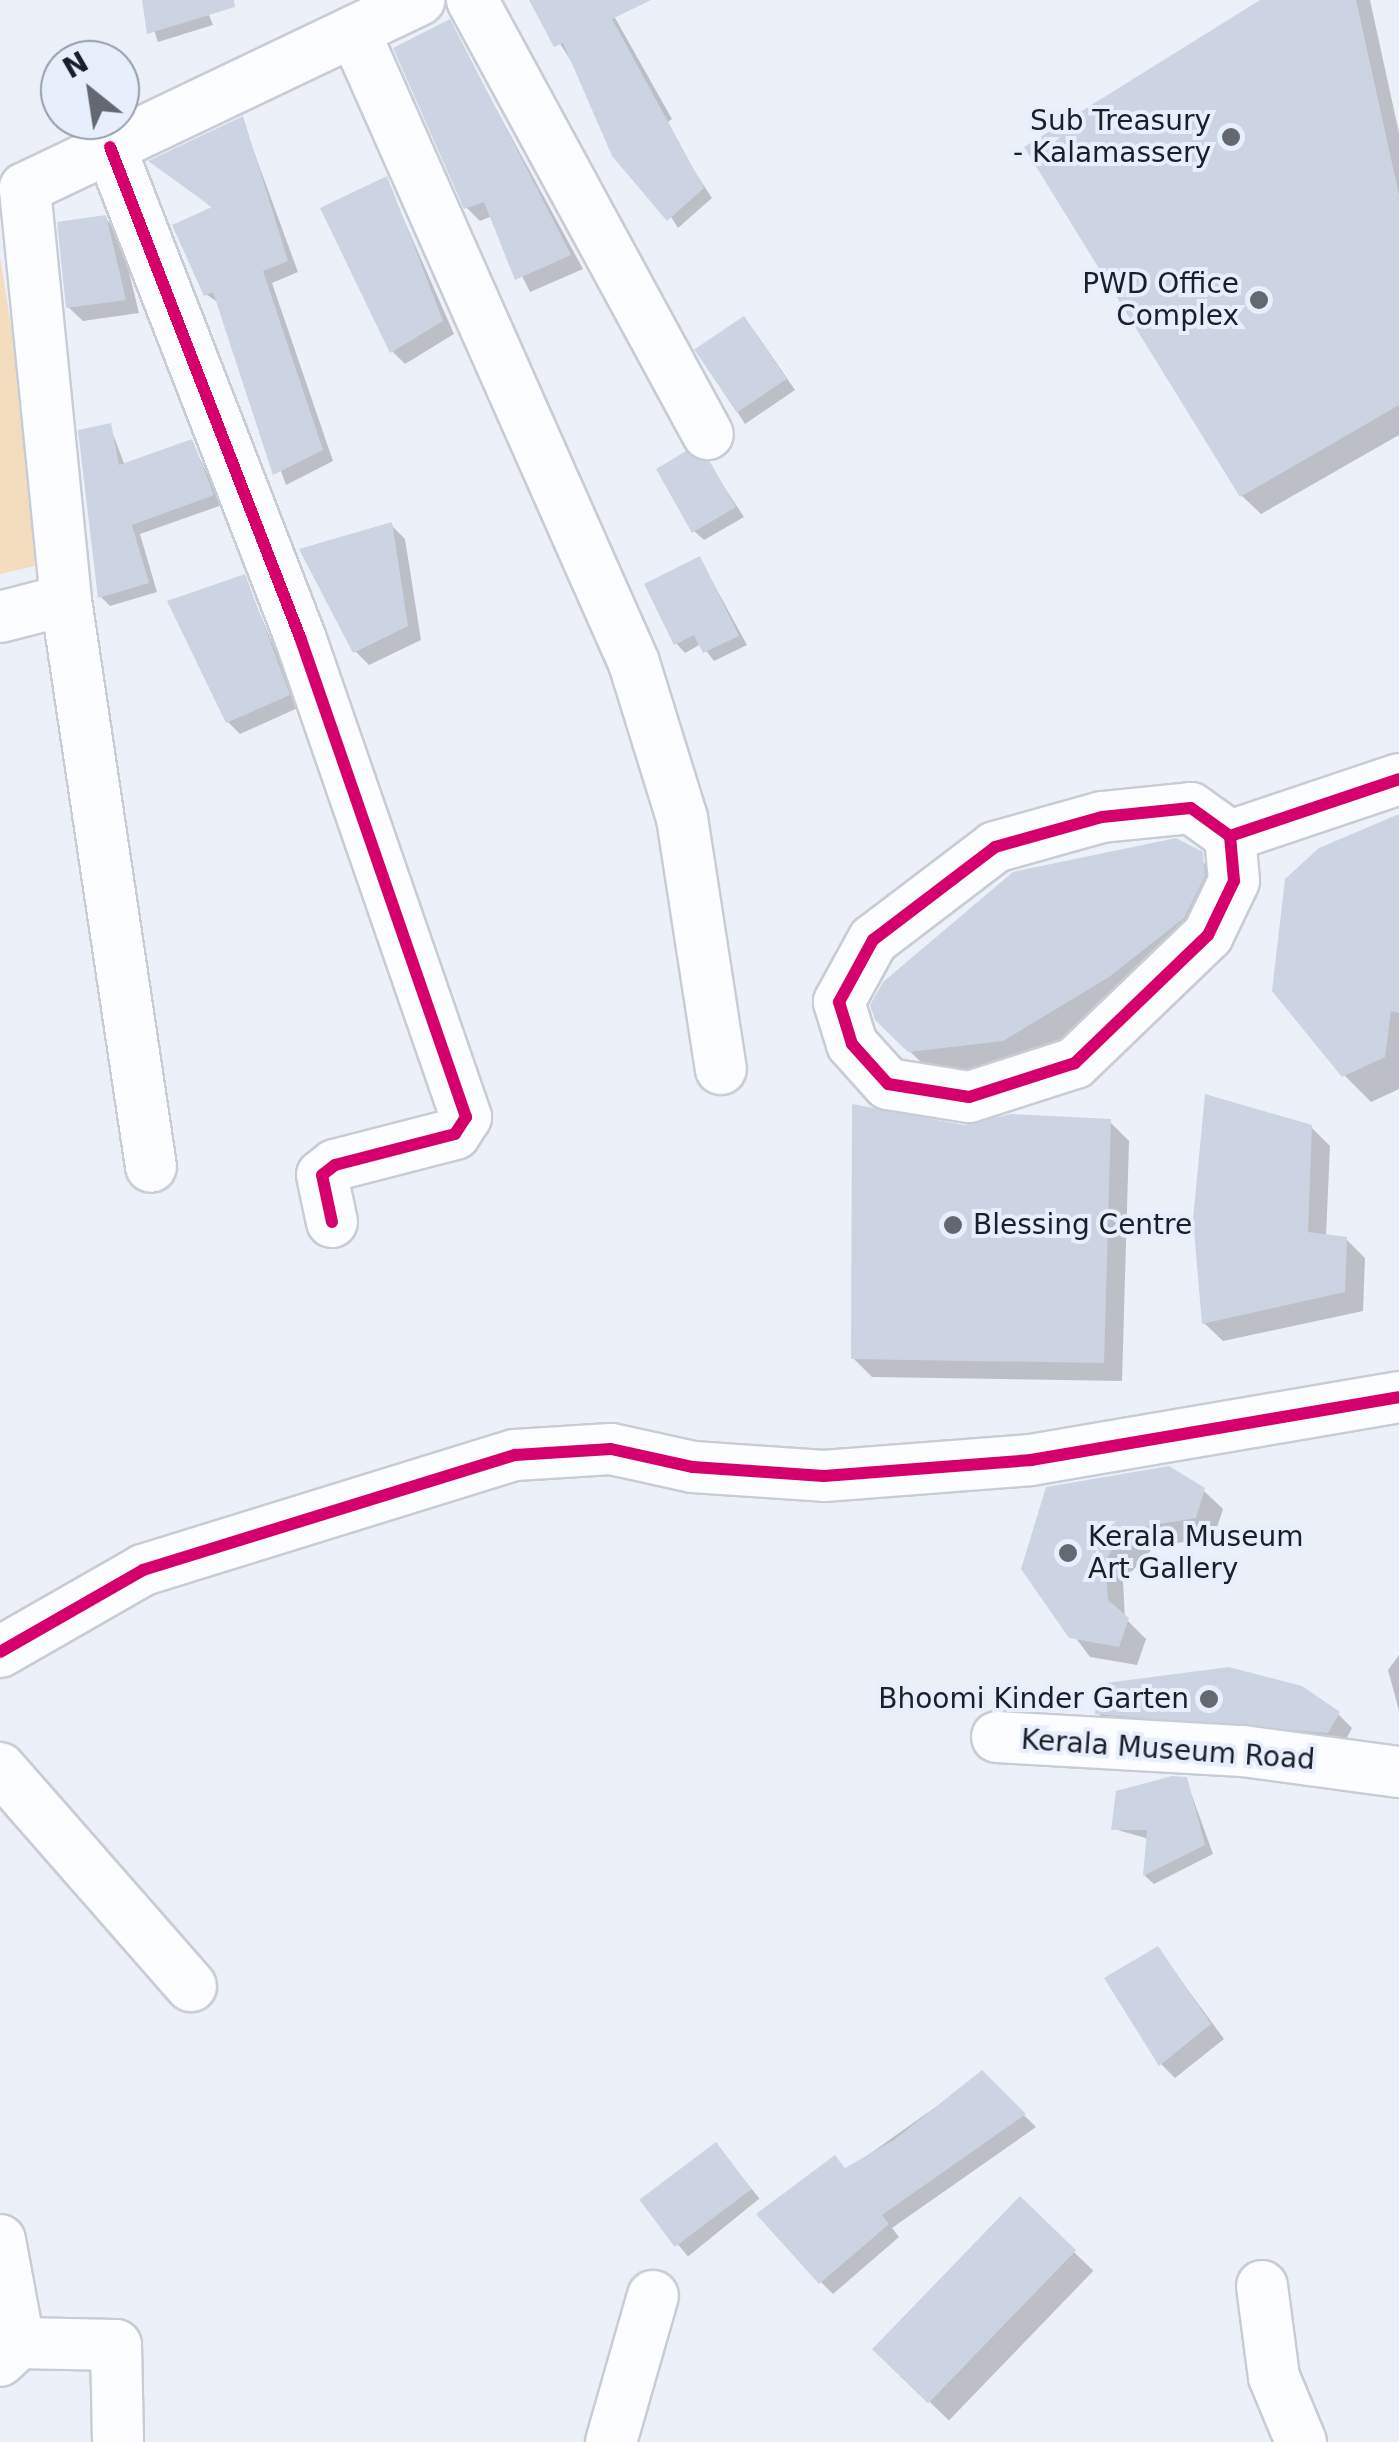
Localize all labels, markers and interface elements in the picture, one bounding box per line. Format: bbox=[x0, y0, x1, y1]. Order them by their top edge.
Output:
north arrow bbox=[40, 40, 140, 140]
text: N bbox=[57, 45, 94, 85]
place label: Sub Treasury - Kalamassery bbox=[1013, 104, 1211, 170]
marker: Sub Treasury - Kalamassery bbox=[1220, 126, 1242, 148]
place label: PWD Office Complex bbox=[1082, 267, 1239, 333]
marker: PWD Office Complex bbox=[1248, 289, 1270, 311]
place label: Blessing Centre bbox=[973, 1208, 1192, 1242]
marker: Blessing Centre bbox=[942, 1214, 964, 1236]
place label: Kerala Museum Art Gallery bbox=[1088, 1520, 1303, 1586]
marker: Kerala Museum Art Gallery bbox=[1057, 1542, 1079, 1564]
place label: Bhoomi Kinder Garten bbox=[878, 1682, 1189, 1716]
marker: Bhoomi Kinder Garten bbox=[1198, 1688, 1220, 1710]
street label: Kerala Museum Road bbox=[1020, 1723, 1316, 1777]

